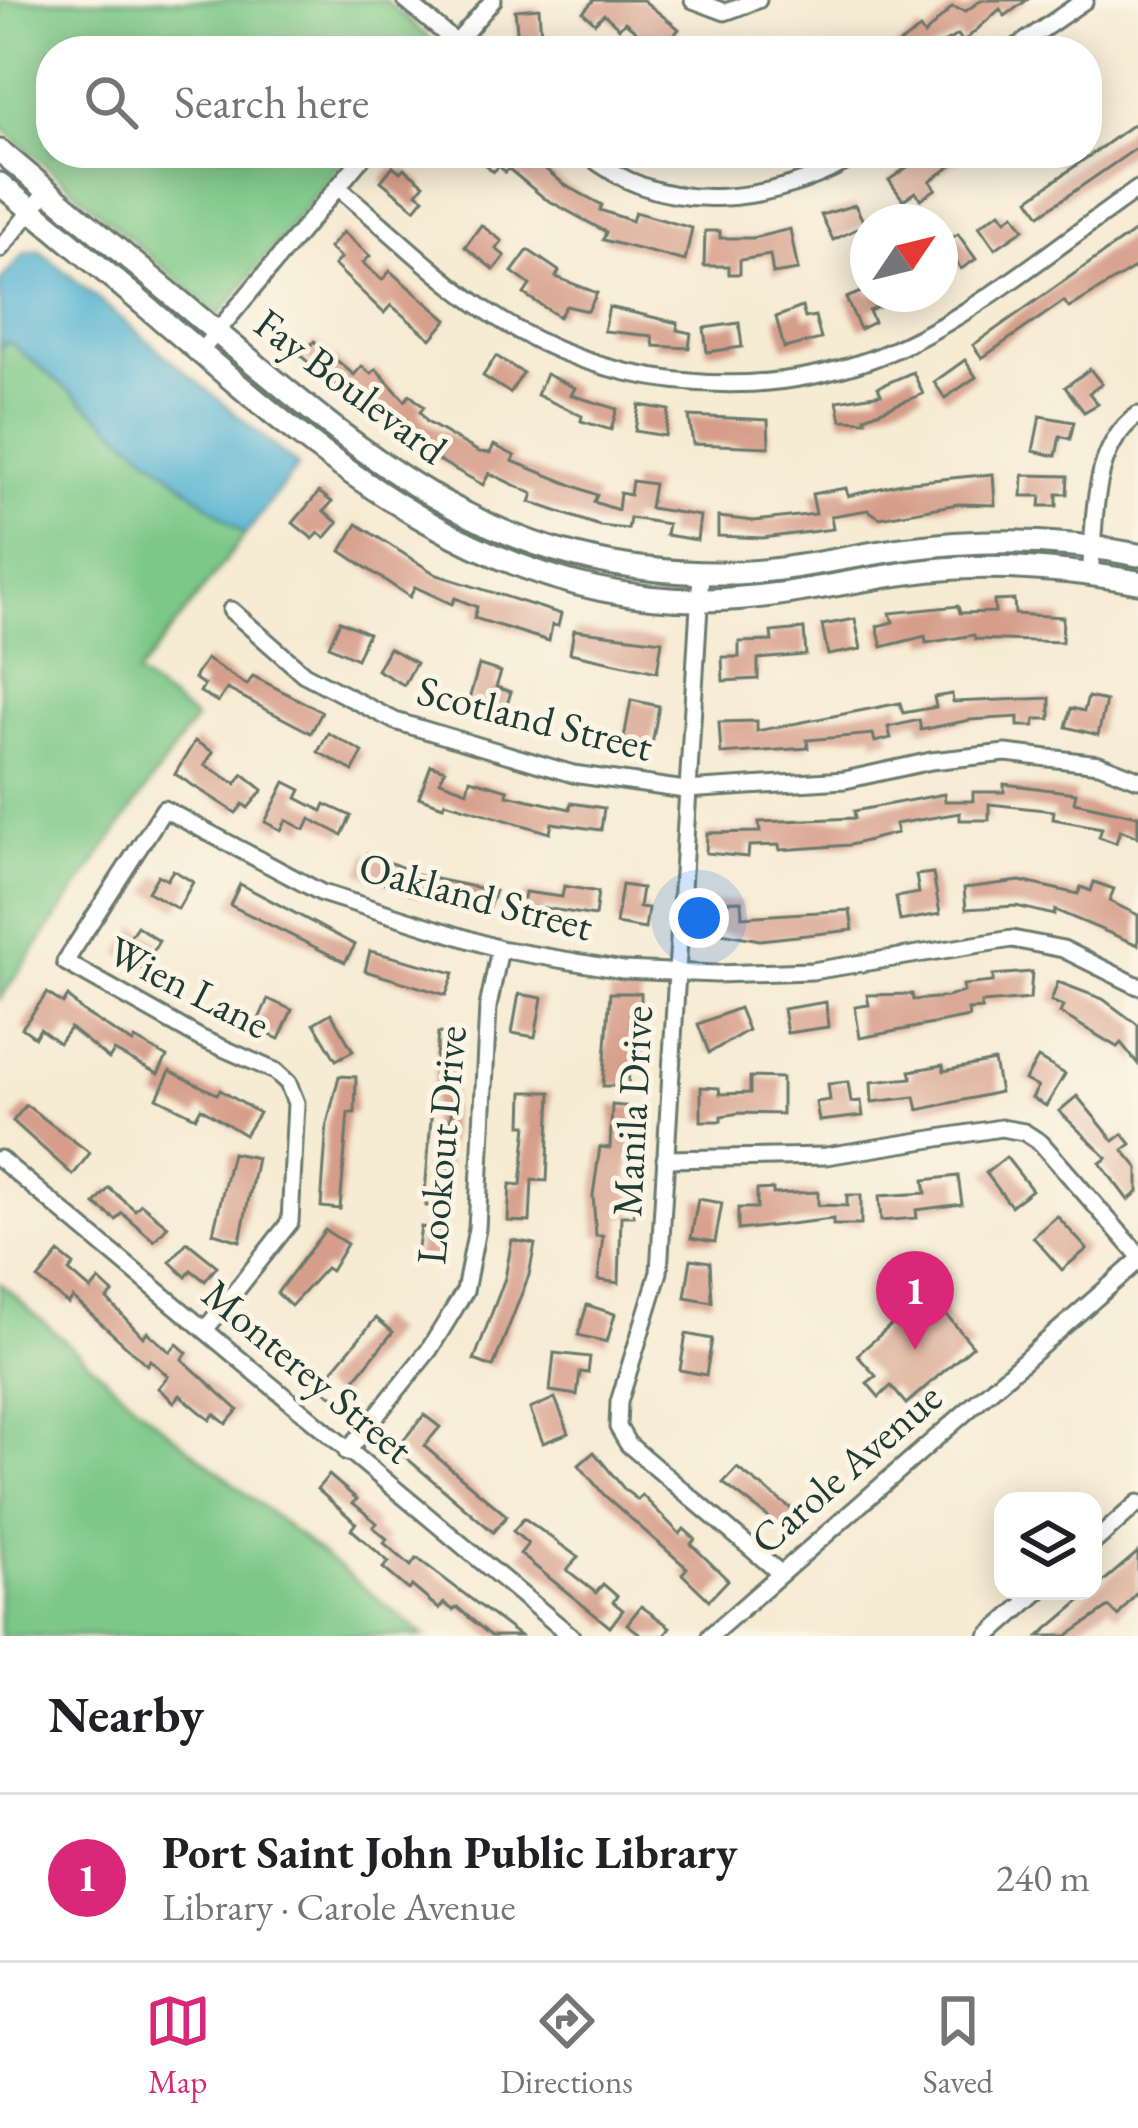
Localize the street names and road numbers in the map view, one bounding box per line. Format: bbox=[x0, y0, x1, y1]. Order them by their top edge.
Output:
street label: Fay Boulevard bbox=[244, 296, 459, 477]
street label: Scotland Street bbox=[412, 662, 658, 774]
street label: Oakland Street bbox=[353, 838, 599, 954]
street label: Wien Lane bbox=[99, 923, 279, 1051]
street label: Manila Drive bbox=[599, 1004, 665, 1218]
street label: Lookout Drive bbox=[403, 1023, 479, 1267]
street label: Monterey Street bbox=[191, 1267, 425, 1475]
street label: Carole Avenue bbox=[739, 1370, 953, 1566]

